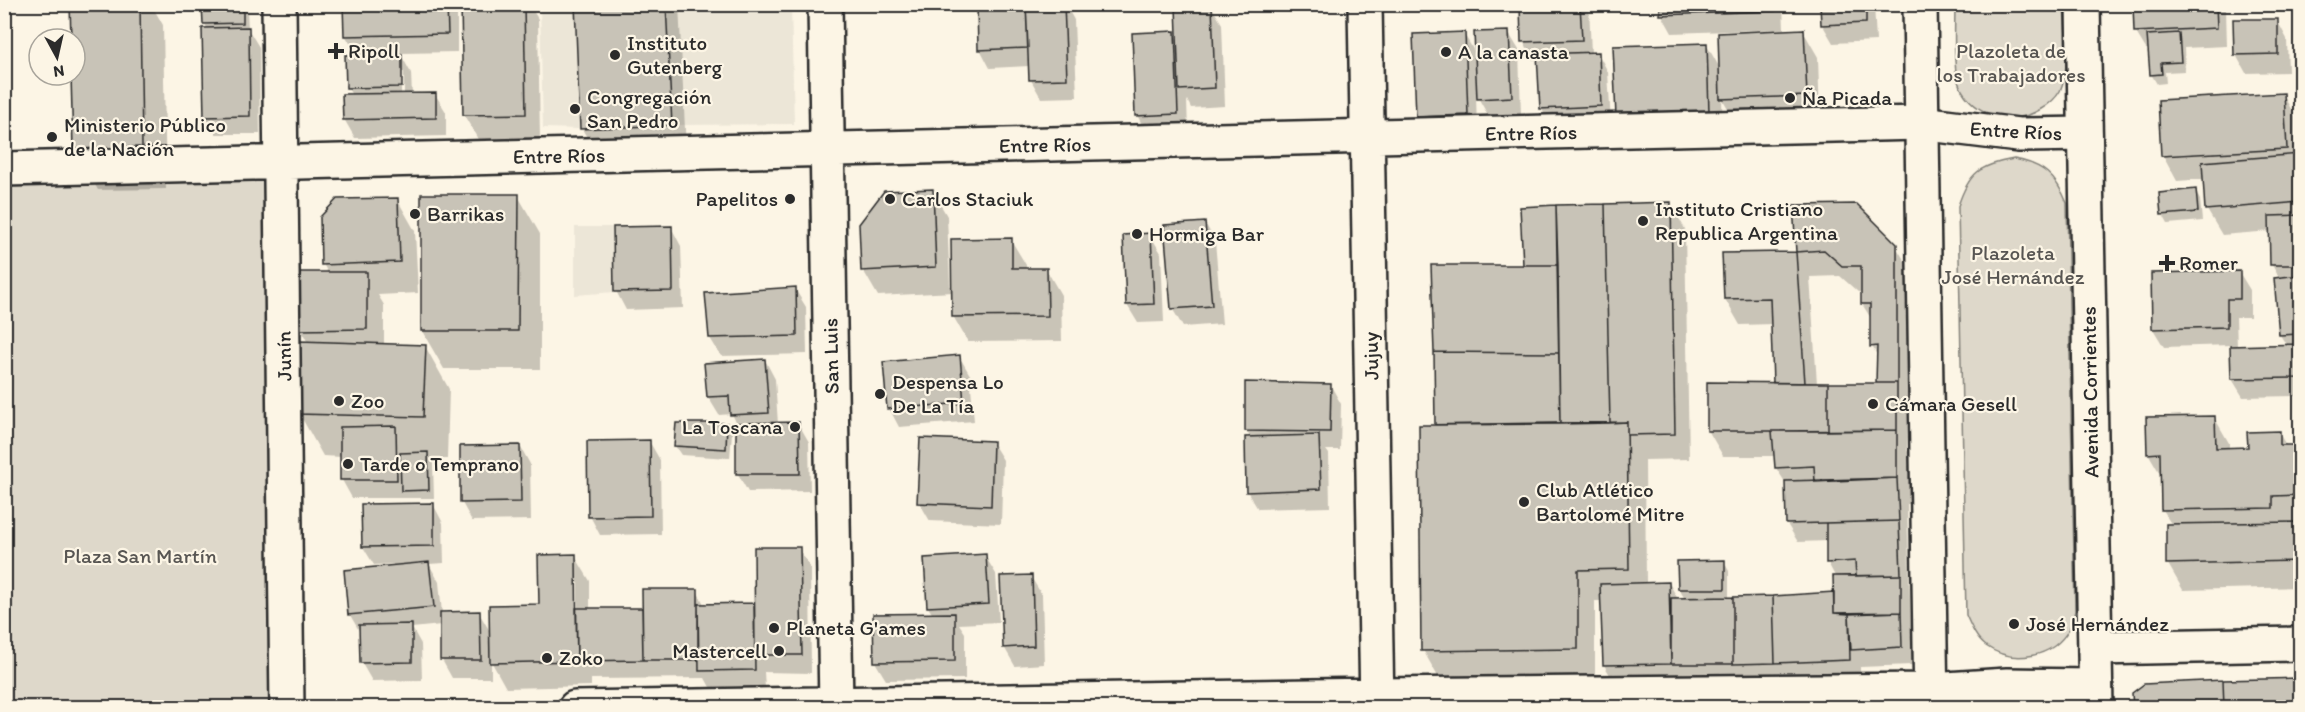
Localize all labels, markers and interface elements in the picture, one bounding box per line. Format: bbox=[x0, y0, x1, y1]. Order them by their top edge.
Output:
north arrow bbox=[27, 27, 87, 87]
place label: Instituto Gutenberg bbox=[627, 30, 723, 79]
place label: Ripoll bbox=[348, 38, 400, 63]
park label: Plazoleta de los Trabajadores bbox=[1936, 38, 2086, 87]
place label: A la canasta bbox=[1458, 39, 1569, 64]
marker: Ripoll bbox=[329, 44, 343, 58]
marker: A la canasta bbox=[1439, 45, 1453, 59]
marker: Instituto Gutenberg bbox=[608, 48, 622, 62]
text: N bbox=[52, 61, 66, 82]
place label: Congregación San Pedro bbox=[587, 84, 711, 133]
place label: Ña Picada bbox=[1802, 85, 1892, 110]
marker: Ña Picada bbox=[1783, 91, 1797, 105]
marker: Congregación San Pedro bbox=[568, 102, 582, 116]
place label: Ministerio Público de la Nación bbox=[64, 112, 226, 161]
street label: Entre Ríos bbox=[1969, 116, 2063, 145]
street label: Entre Ríos bbox=[1485, 119, 1577, 146]
marker: Ministerio Público de la Nación bbox=[45, 130, 59, 144]
street label: Entre Ríos bbox=[999, 131, 1091, 158]
street label: Entre Ríos bbox=[513, 142, 605, 169]
place label: Papelitos bbox=[695, 186, 778, 211]
place label: Carlos Staciuk bbox=[902, 186, 1034, 211]
marker: Papelitos bbox=[783, 192, 797, 206]
marker: Carlos Staciuk bbox=[883, 192, 897, 206]
place label: Instituto Cristiano Republica Argentina bbox=[1655, 196, 1838, 245]
place label: Barrikas bbox=[427, 201, 504, 226]
marker: Barrikas bbox=[408, 207, 422, 221]
marker: Instituto Cristiano Republica Argentina bbox=[1636, 214, 1650, 228]
place label: Hormiga Bar bbox=[1149, 221, 1265, 246]
marker: Hormiga Bar bbox=[1130, 227, 1144, 241]
park label: Plazoleta José Hernández bbox=[1942, 240, 2085, 289]
place label: Romer bbox=[2179, 250, 2238, 275]
marker: Romer bbox=[2160, 256, 2174, 270]
street label: Avenida Corrientes bbox=[2076, 306, 2103, 478]
street label: San Luis bbox=[817, 318, 844, 394]
street label: Junín bbox=[271, 331, 296, 381]
street label: Jujuy bbox=[1358, 332, 1383, 380]
place label: Despensa Lo De La Tía bbox=[892, 369, 1004, 418]
marker: Despensa Lo De La Tía bbox=[873, 387, 887, 401]
place label: Zoo bbox=[351, 388, 384, 413]
place label: Cámara Gesell bbox=[1885, 391, 2017, 416]
marker: Zoo bbox=[332, 394, 346, 408]
marker: Cámara Gesell bbox=[1866, 397, 1880, 411]
place label: La Toscana bbox=[682, 414, 783, 439]
marker: La Toscana bbox=[788, 420, 802, 434]
place label: Tarde o Temprano bbox=[360, 451, 519, 476]
marker: Tarde o Temprano bbox=[341, 457, 355, 471]
place label: Club Atlético Bartolomé Mitre bbox=[1536, 477, 1684, 526]
marker: Club Atlético Bartolomé Mitre bbox=[1517, 495, 1531, 509]
park label: Plaza San Martín bbox=[63, 543, 217, 568]
place label: José Hernández bbox=[2026, 611, 2169, 636]
place label: Planeta G'ames bbox=[786, 615, 926, 640]
marker: José Hernández bbox=[2007, 617, 2021, 631]
marker: Planeta G'ames bbox=[767, 621, 781, 635]
place label: Mastercell bbox=[672, 638, 767, 663]
marker: Mastercell bbox=[772, 644, 786, 658]
place label: Zoko bbox=[559, 645, 603, 670]
marker: Zoko bbox=[540, 651, 554, 665]

